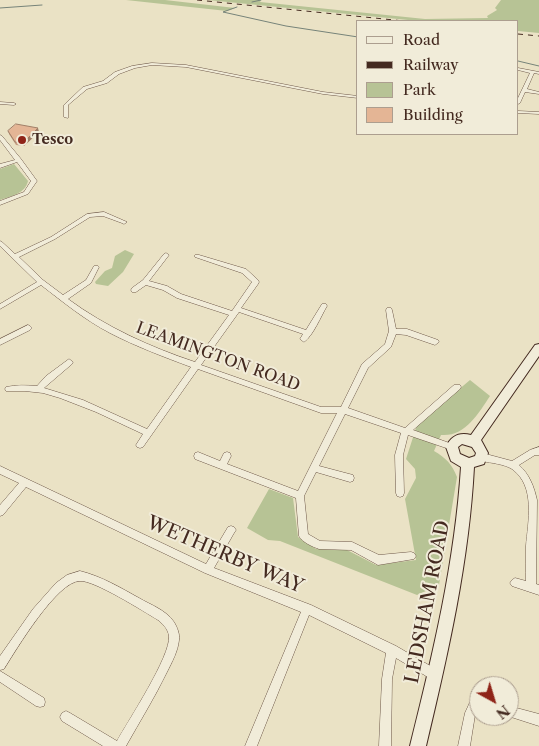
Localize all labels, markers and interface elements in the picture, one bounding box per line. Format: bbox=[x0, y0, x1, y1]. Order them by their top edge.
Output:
legend bbox=[356, 20, 519, 135]
text: Road bbox=[403, 30, 440, 49]
text: Railway bbox=[403, 55, 459, 74]
text: Park bbox=[403, 80, 436, 99]
text: Building bbox=[403, 105, 463, 124]
place label: Tesco bbox=[32, 132, 73, 148]
marker: Tesco bbox=[16, 134, 28, 146]
street label: LEAMINGTON ROAD bbox=[133, 318, 303, 396]
street label: WETHERBY WAY bbox=[143, 512, 307, 598]
street label: LEDSHAM ROAD bbox=[401, 519, 455, 685]
north arrow bbox=[469, 676, 519, 726]
text: N bbox=[492, 701, 513, 723]

